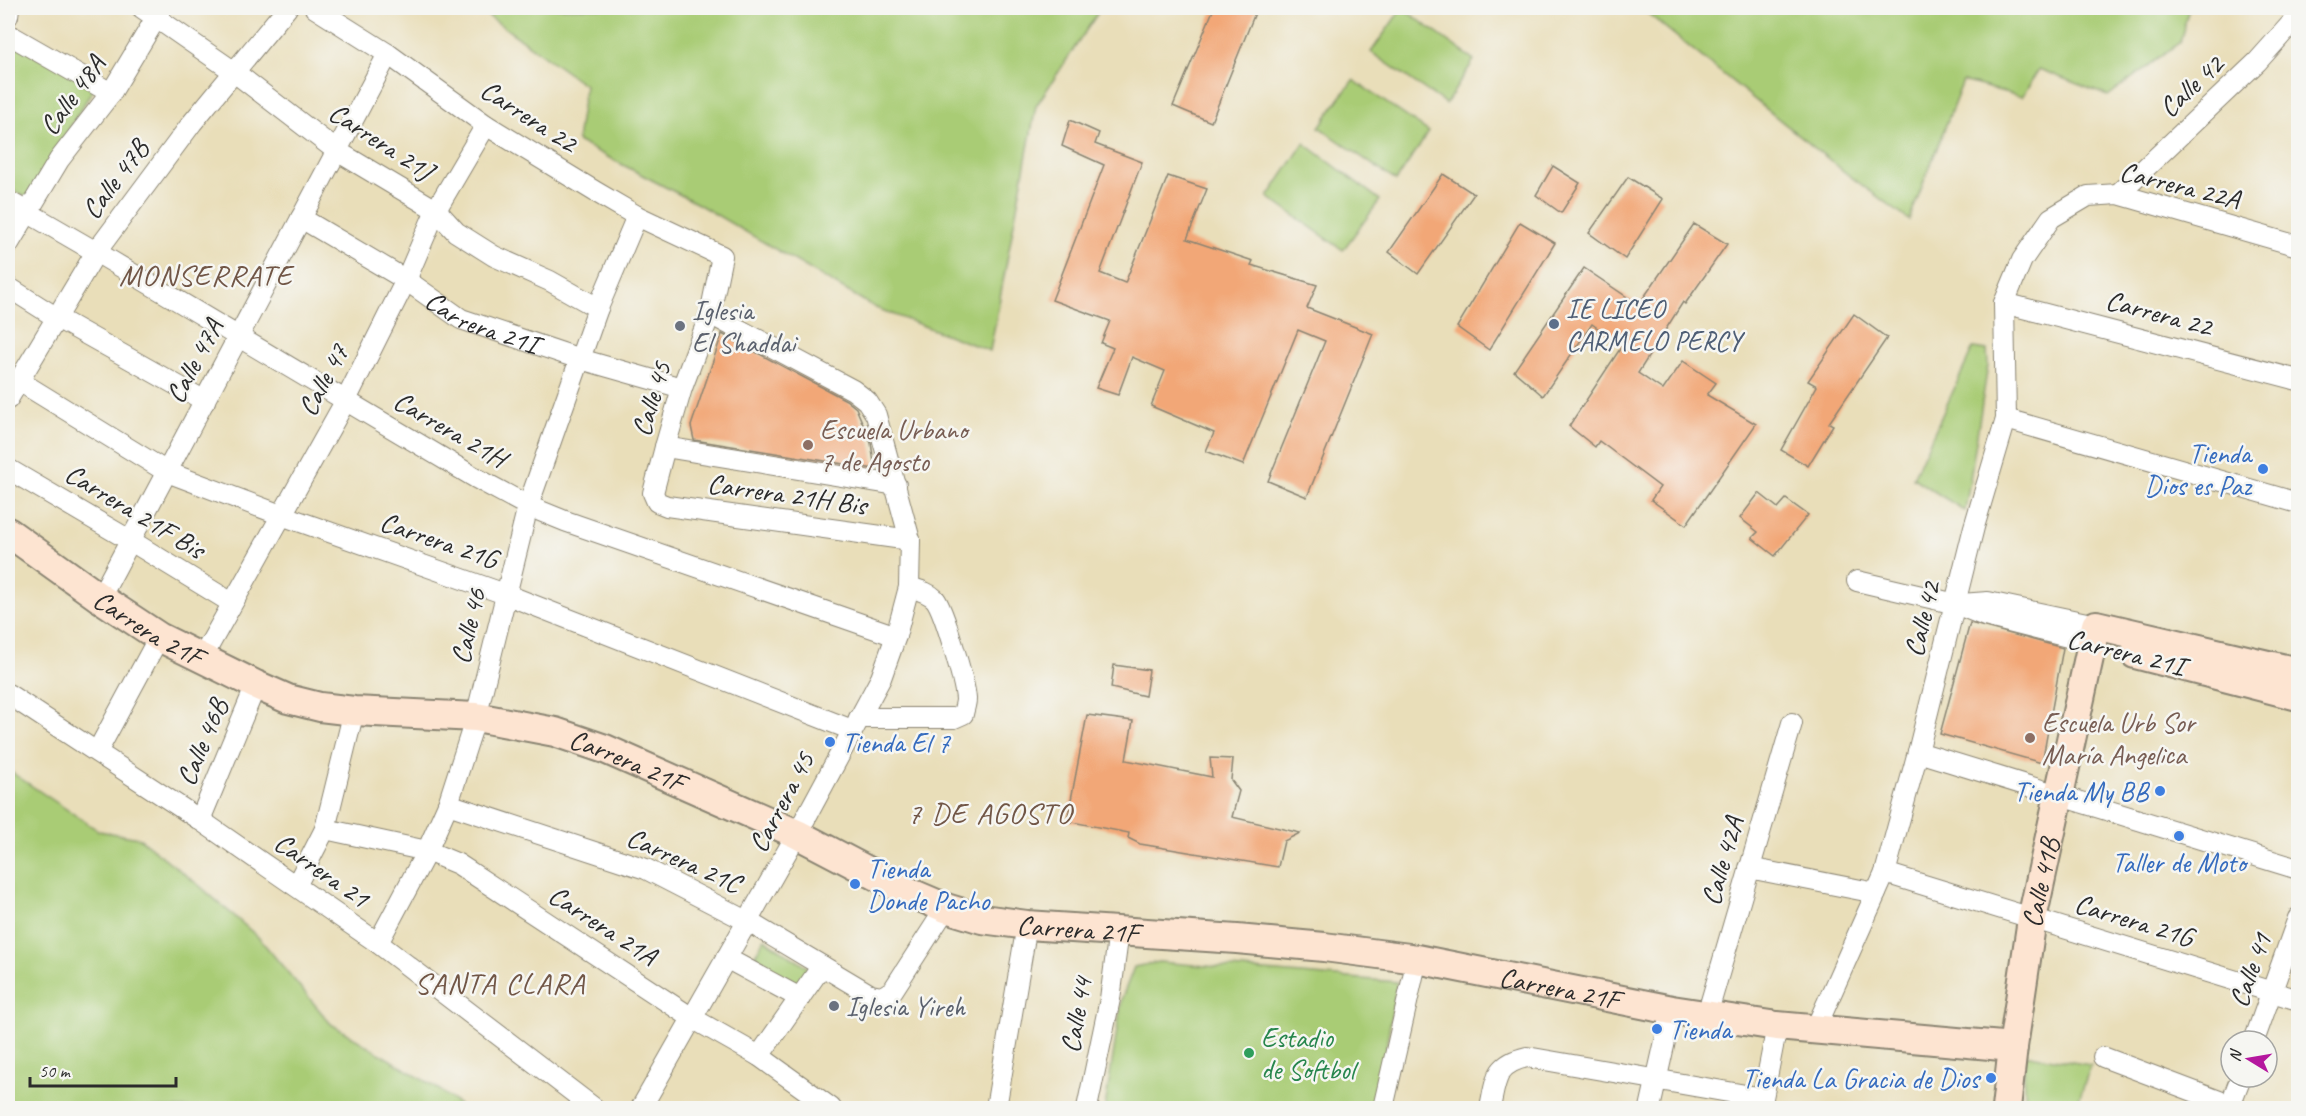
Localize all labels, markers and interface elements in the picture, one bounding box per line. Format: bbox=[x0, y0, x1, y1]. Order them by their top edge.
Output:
street label: Calle 42 bbox=[2151, 46, 2232, 125]
street label: Calle 48A bbox=[31, 47, 114, 142]
street label: Carrera 22 bbox=[474, 72, 586, 161]
street label: Carrera 21J bbox=[322, 95, 443, 190]
street label: Calle 47B bbox=[74, 130, 158, 226]
street label: Carrera 22A bbox=[2116, 153, 2245, 217]
district label: MONSERRATE bbox=[119, 256, 296, 294]
street label: Carrera 21I bbox=[419, 282, 548, 363]
street label: Carrera 22 bbox=[2102, 282, 2218, 345]
place label: IE LICEO CARMELO PERCY bbox=[1566, 291, 1745, 358]
place label: Iglesia El Shaddai bbox=[692, 293, 799, 360]
street label: Calle 47A bbox=[157, 311, 231, 409]
marker: IE LICEO CARMELO PERCY bbox=[1547, 317, 1561, 331]
marker: Iglesia El Shaddai bbox=[673, 319, 687, 333]
street label: Calle 47 bbox=[290, 337, 357, 422]
street label: Calle 45 bbox=[623, 356, 679, 440]
street label: Carrera 21H bbox=[388, 383, 516, 477]
place label: Escuela Urbano 7 de Agosto bbox=[820, 412, 971, 479]
place label: Tienda Dios es Paz bbox=[2145, 436, 2254, 503]
marker: Escuela Urbano 7 de Agosto bbox=[801, 438, 815, 452]
street label: Carrera 21F Bis bbox=[59, 456, 213, 568]
marker: Tienda Dios es Paz bbox=[2256, 462, 2270, 476]
street label: Carrera 21H Bis bbox=[705, 466, 871, 523]
street label: Carrera 21G bbox=[376, 504, 505, 577]
street label: Calle 42 bbox=[1896, 576, 1949, 660]
street label: Carrera 21F bbox=[87, 581, 214, 676]
street label: Calle 46 bbox=[442, 584, 494, 667]
street label: Carrera 21I bbox=[2064, 621, 2194, 685]
street label: Calle 46B bbox=[168, 691, 237, 791]
place label: Escuela Urb Sor María Angelica bbox=[2042, 705, 2197, 772]
street label: Carrera 21F bbox=[565, 721, 695, 802]
place label: Tienda El 7 bbox=[842, 725, 951, 760]
marker: Escuela Urb Sor María Angelica bbox=[2023, 731, 2037, 745]
marker: Tienda El 7 bbox=[823, 735, 837, 749]
street label: Carrera 45 bbox=[740, 745, 823, 858]
place label: Tienda My BB bbox=[2014, 774, 2151, 809]
marker: Tienda My BB bbox=[2153, 784, 2167, 798]
district label: 7 DE AGOSTO bbox=[907, 794, 1074, 832]
street label: Calle 42A bbox=[1693, 811, 1752, 909]
street label: Carrera 21C bbox=[621, 819, 749, 902]
street label: Carrera 21 bbox=[268, 825, 378, 916]
marker: Taller de Moto bbox=[2172, 829, 2186, 843]
street label: Calle 41B bbox=[2013, 832, 2067, 930]
place label: Taller de Moto bbox=[2112, 845, 2249, 880]
place label: Tienda Donde Pacho bbox=[867, 851, 992, 918]
street label: Carrera 21A bbox=[542, 877, 665, 974]
marker: Tienda Donde Pacho bbox=[848, 877, 862, 891]
street label: Carrera 21G bbox=[2071, 885, 2201, 956]
street label: Carrera 21F bbox=[1015, 906, 1146, 950]
street label: Calle 41 bbox=[2221, 927, 2280, 1012]
street label: Carrera 21F bbox=[1497, 958, 1628, 1018]
district label: SANTA CLARA bbox=[414, 964, 586, 1002]
street label: Calle 44 bbox=[1052, 972, 1100, 1055]
place label: Iglesia Yireh bbox=[846, 989, 966, 1024]
marker: Iglesia Yireh bbox=[827, 999, 841, 1013]
place label: Tienda bbox=[1669, 1012, 1734, 1047]
place label: Estadio de Softbol bbox=[1261, 1020, 1360, 1087]
marker: Tienda bbox=[1650, 1022, 1664, 1036]
north arrow bbox=[2219, 1029, 2279, 1089]
marker: Estadio de Softbol bbox=[1242, 1046, 1256, 1060]
text: N bbox=[2224, 1047, 2247, 1063]
scale bar bbox=[30, 1050, 176, 1088]
text: 50 m bbox=[39, 1060, 72, 1082]
place label: Tienda La Gracia de Dios bbox=[1742, 1061, 1981, 1096]
marker: Tienda La Gracia de Dios bbox=[1984, 1071, 1998, 1085]

